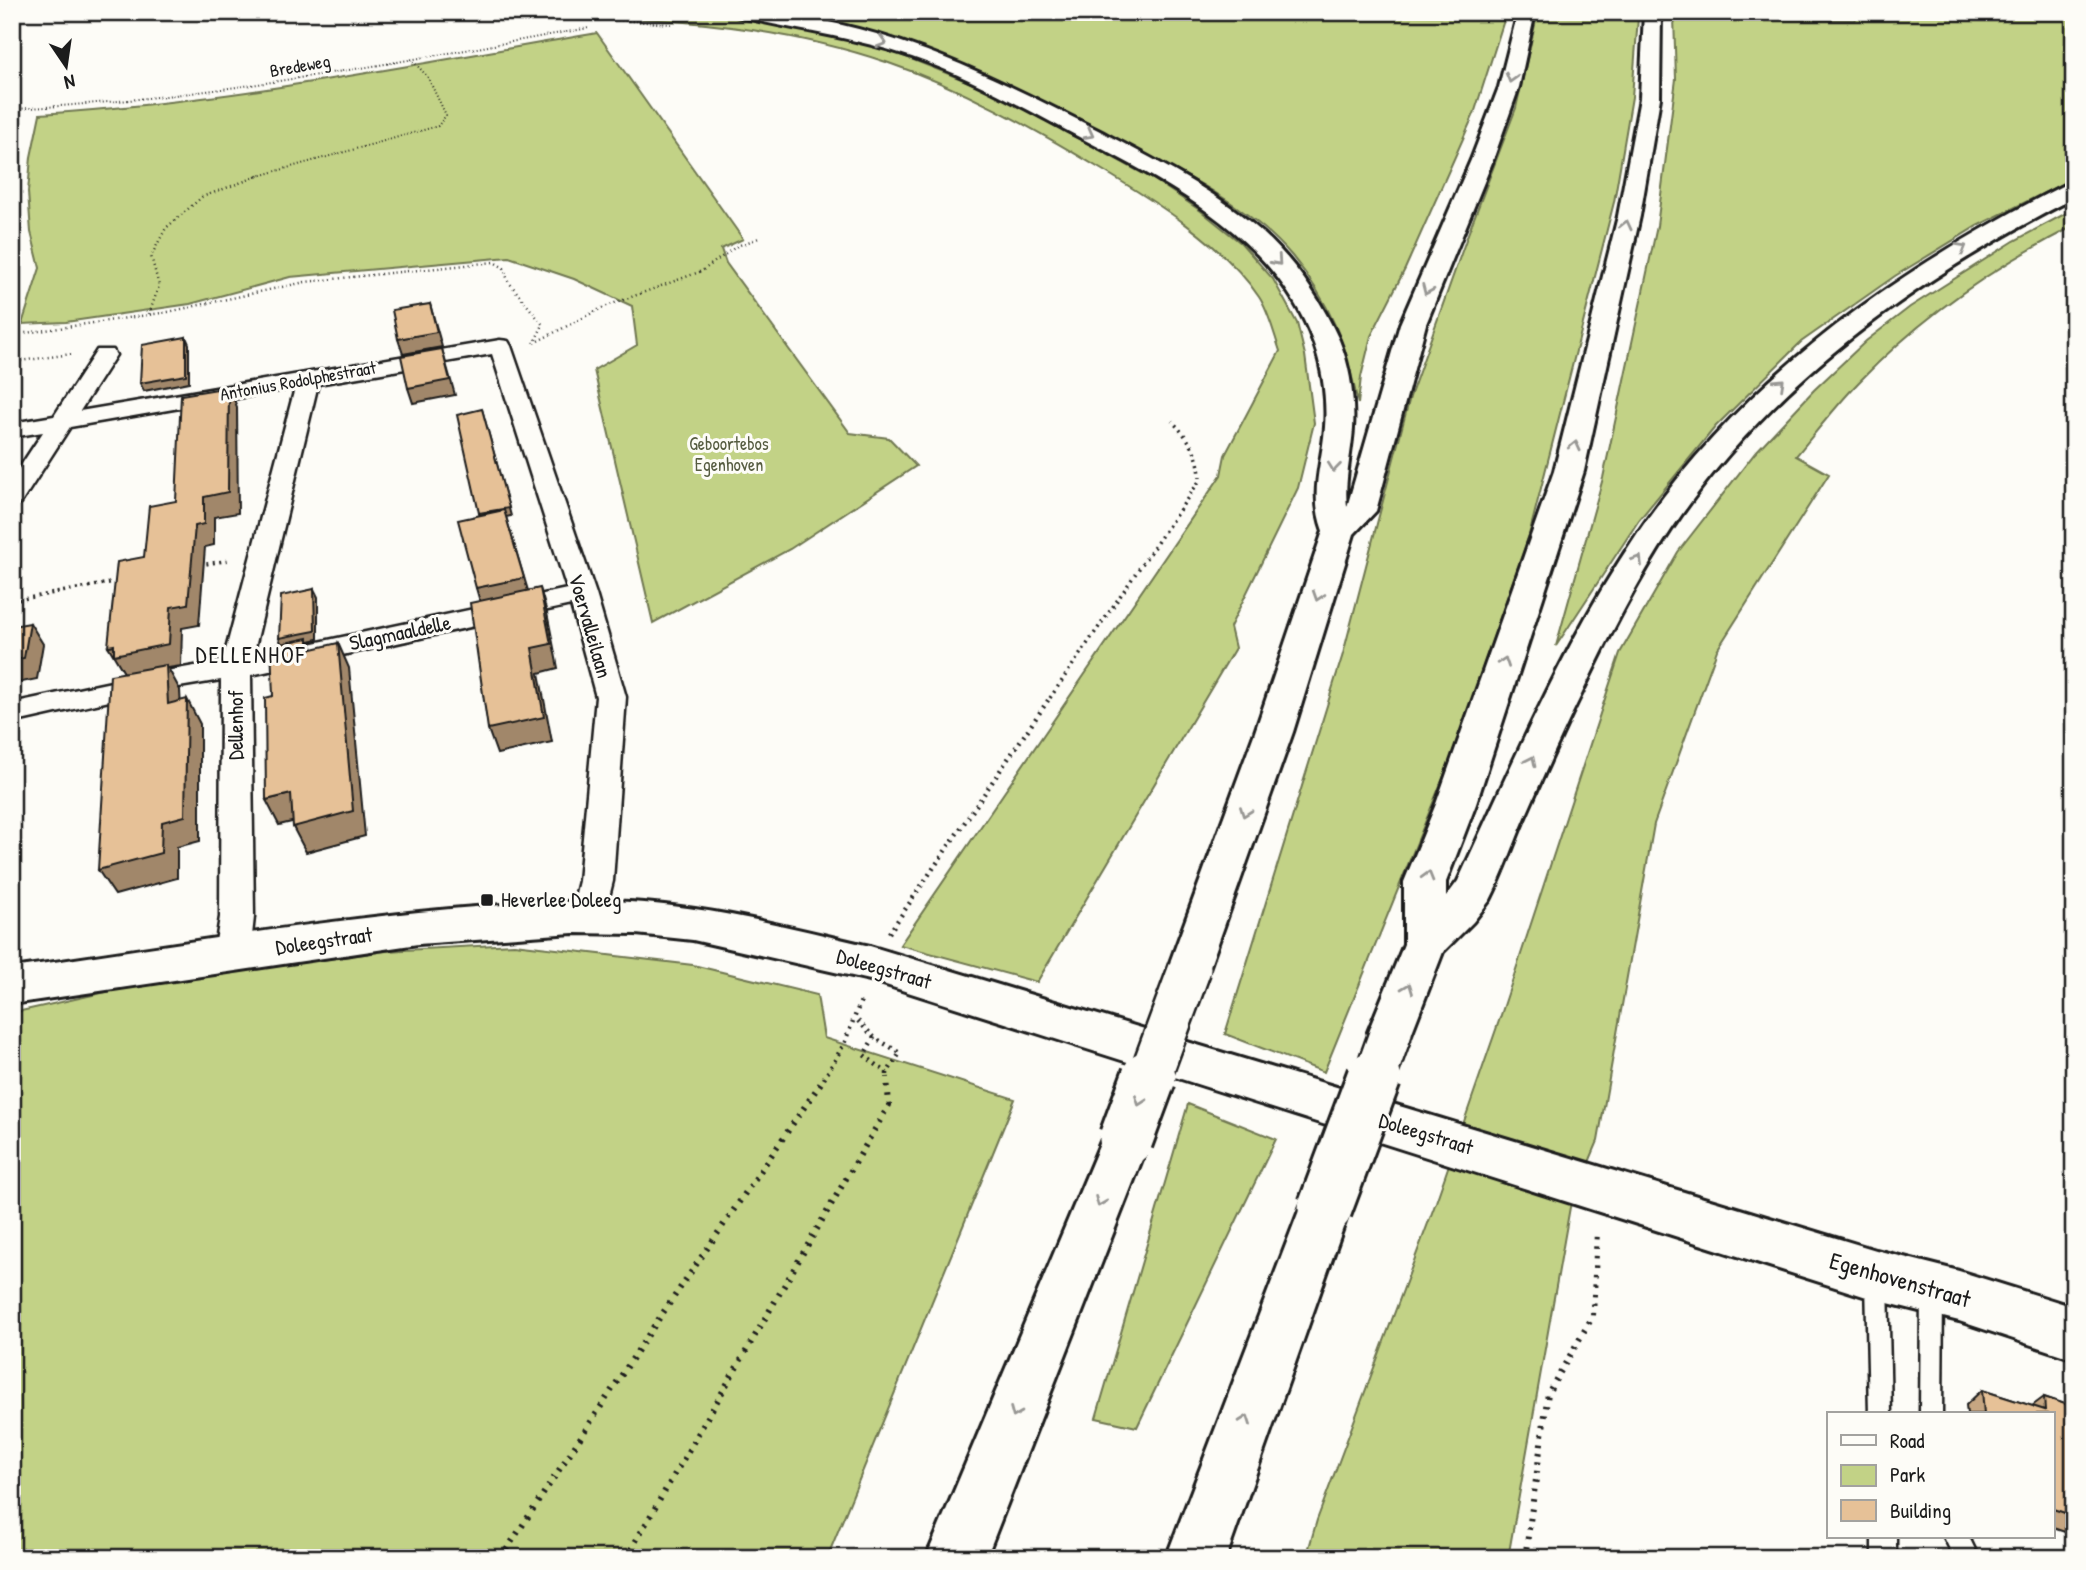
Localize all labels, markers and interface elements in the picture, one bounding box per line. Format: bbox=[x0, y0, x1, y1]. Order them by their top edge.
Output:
north arrow bbox=[32, 32, 102, 102]
one-way arrow bbox=[876, 34, 888, 49]
street label: Bredeweg bbox=[268, 48, 332, 83]
text: N bbox=[62, 69, 78, 96]
one-way arrow bbox=[1504, 72, 1519, 84]
one-way arrow bbox=[1082, 126, 1094, 140]
one-way arrow bbox=[1618, 219, 1633, 231]
one-way arrow bbox=[1955, 243, 1968, 256]
one-way arrow bbox=[1268, 252, 1281, 265]
one-way arrow bbox=[1421, 282, 1435, 295]
street label: Antonius Rodolphestraat bbox=[218, 354, 379, 407]
one-way arrow bbox=[1772, 379, 1785, 392]
park label: Geboortebos Egenhoven bbox=[689, 431, 769, 477]
one-way arrow bbox=[1567, 440, 1581, 452]
one-way arrow bbox=[1327, 461, 1342, 473]
one-way arrow bbox=[1630, 554, 1643, 567]
street label: Voervalleilaan bbox=[562, 570, 619, 681]
one-way arrow bbox=[1312, 590, 1326, 602]
street label: Slagmaaldelle bbox=[346, 608, 453, 657]
district label: DELLENHOF bbox=[196, 639, 306, 670]
one-way arrow bbox=[1496, 657, 1510, 669]
street label: Dellenhof bbox=[221, 690, 250, 760]
one-way arrow bbox=[1523, 756, 1537, 768]
one-way arrow bbox=[1240, 805, 1254, 817]
one-way arrow bbox=[1420, 871, 1435, 883]
place label: Heverlee Doleeg bbox=[501, 885, 621, 914]
marker: Heverlee Doleeg bbox=[479, 892, 495, 908]
street label: Doleegstraat bbox=[274, 919, 375, 962]
street label: Doleegstraat bbox=[833, 941, 936, 996]
one-way arrow bbox=[1400, 983, 1414, 995]
one-way arrow bbox=[1134, 1094, 1148, 1106]
street label: Doleegstraat bbox=[1375, 1105, 1478, 1162]
one-way arrow bbox=[1095, 1196, 1109, 1208]
street label: Egenhovenstraat bbox=[1826, 1244, 1975, 1315]
one-way arrow bbox=[1009, 1407, 1023, 1419]
legend bbox=[1827, 1412, 2054, 1538]
one-way arrow bbox=[1238, 1415, 1252, 1427]
text: Road bbox=[1890, 1426, 1924, 1455]
text: Park bbox=[1890, 1460, 1925, 1489]
text: Building bbox=[1890, 1496, 1951, 1525]

